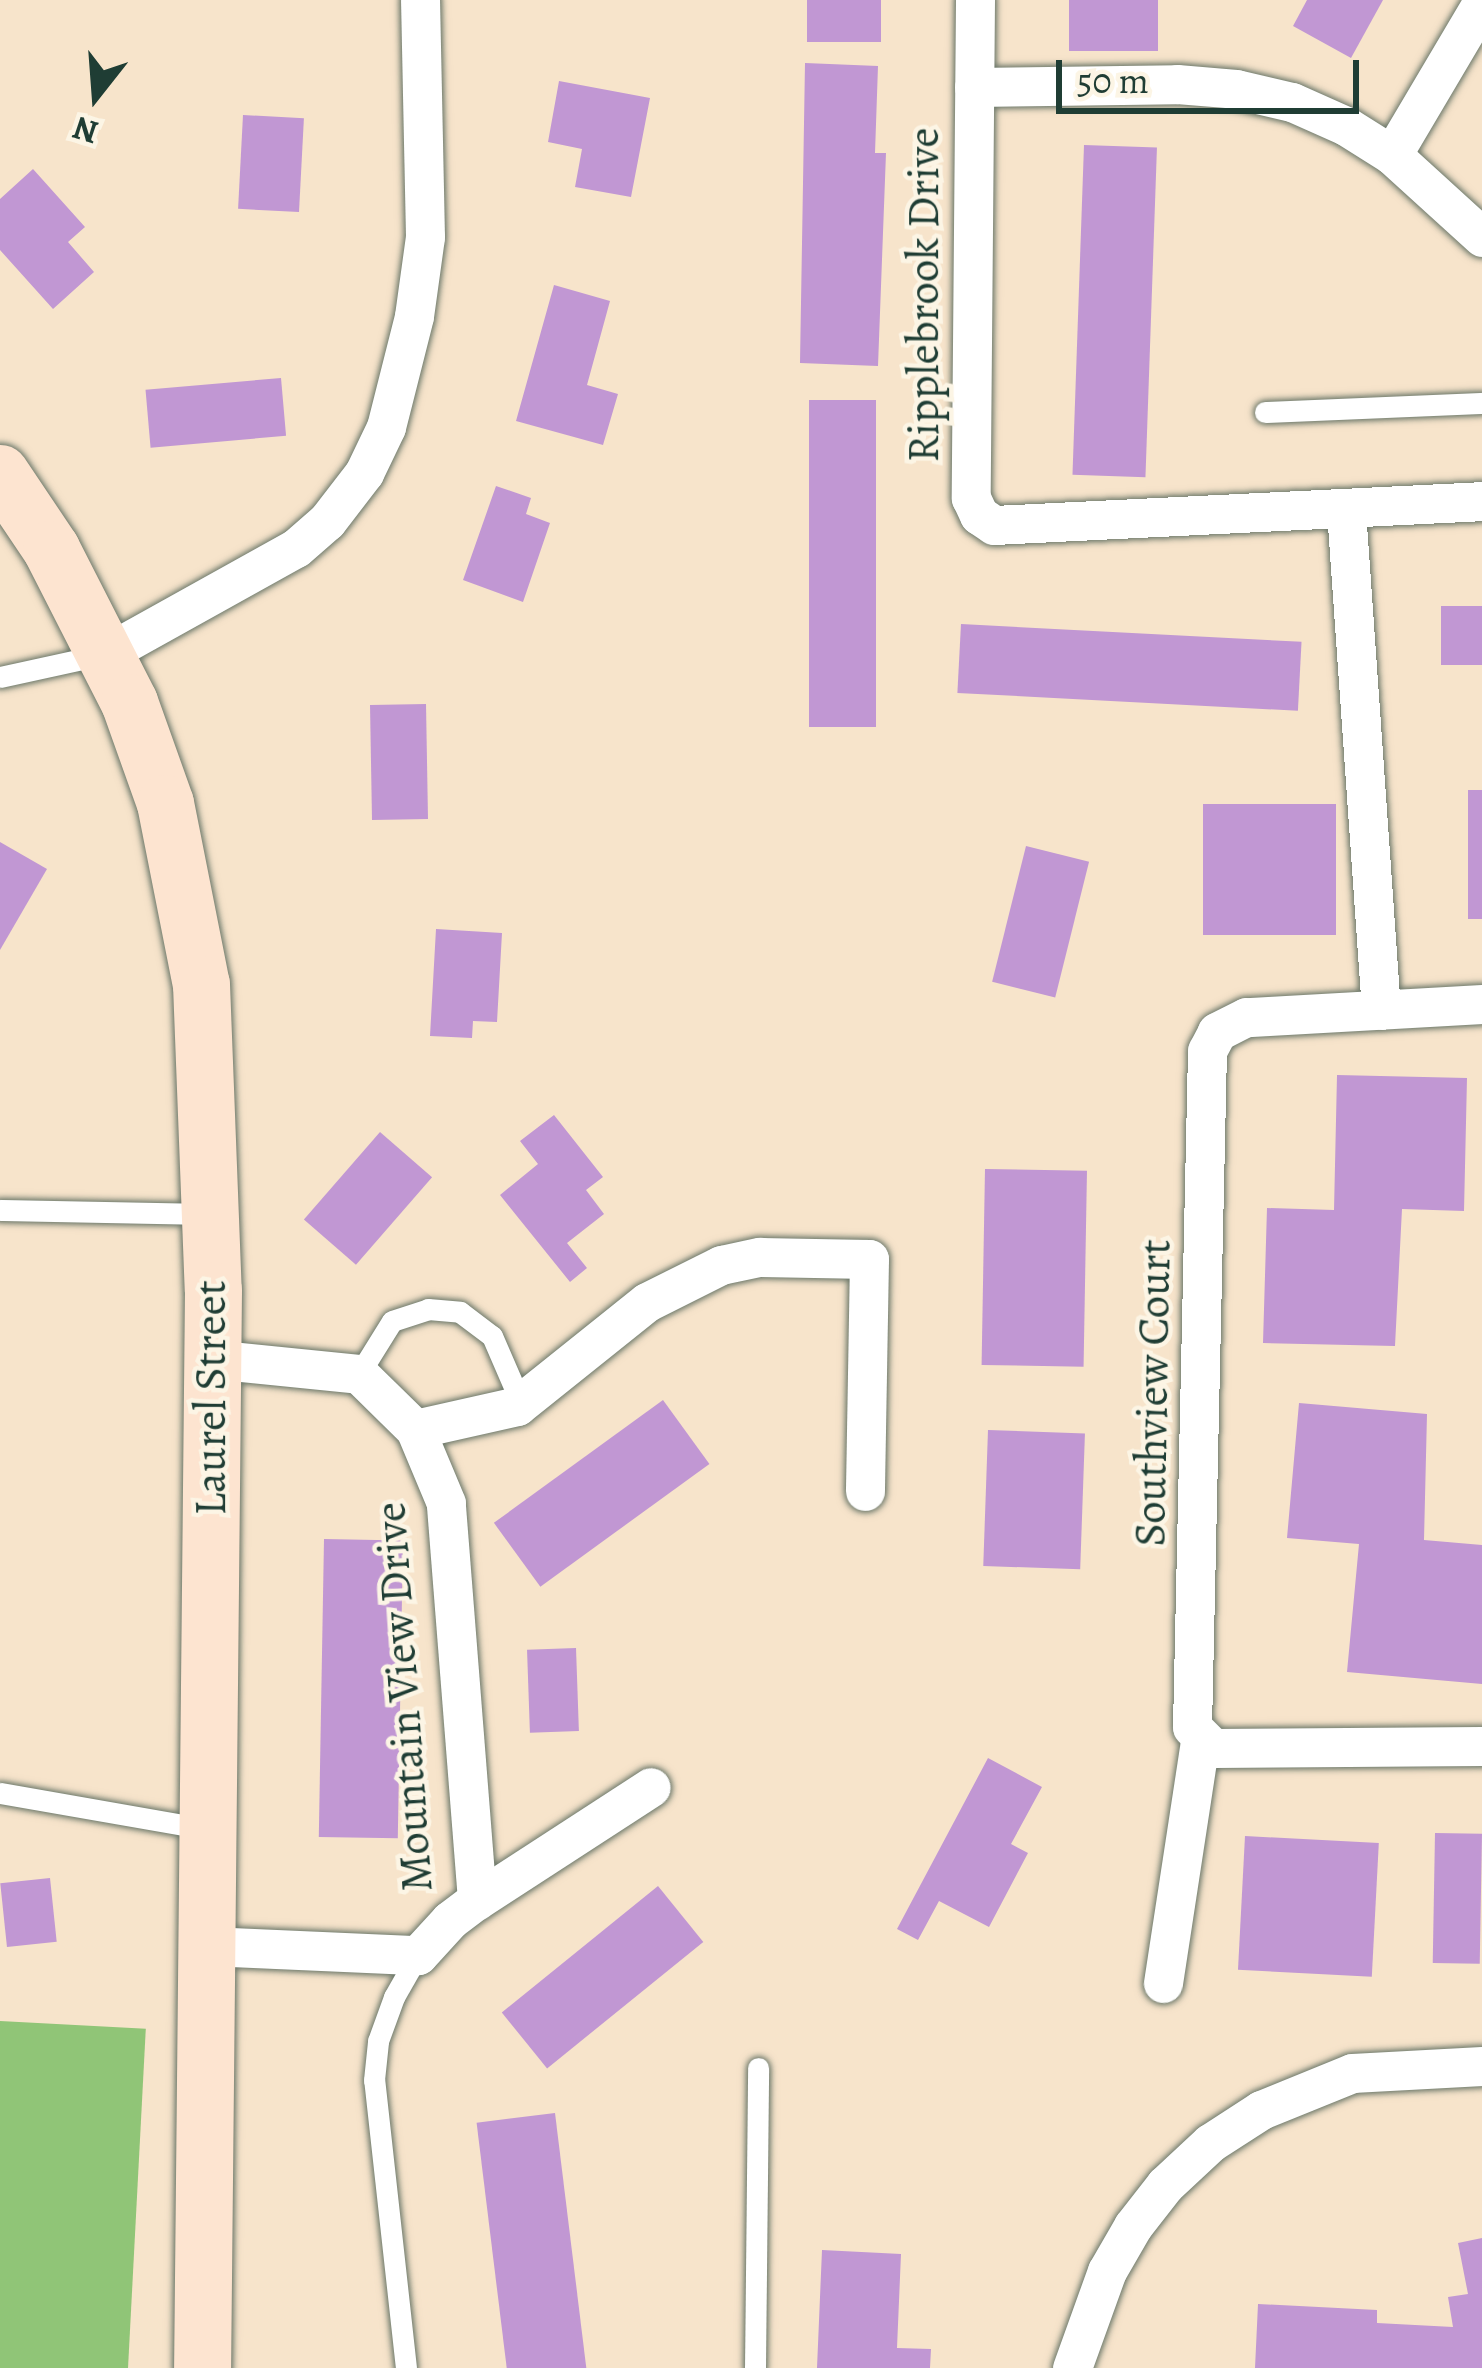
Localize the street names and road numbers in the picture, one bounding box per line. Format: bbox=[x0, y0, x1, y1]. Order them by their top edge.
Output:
street label: Ripplebrook Drive bbox=[897, 127, 951, 463]
street label: Southview Court bbox=[1123, 1239, 1183, 1547]
street label: Laurel Street bbox=[184, 1280, 238, 1516]
street label: Mountain View Drive bbox=[363, 1500, 445, 1894]

